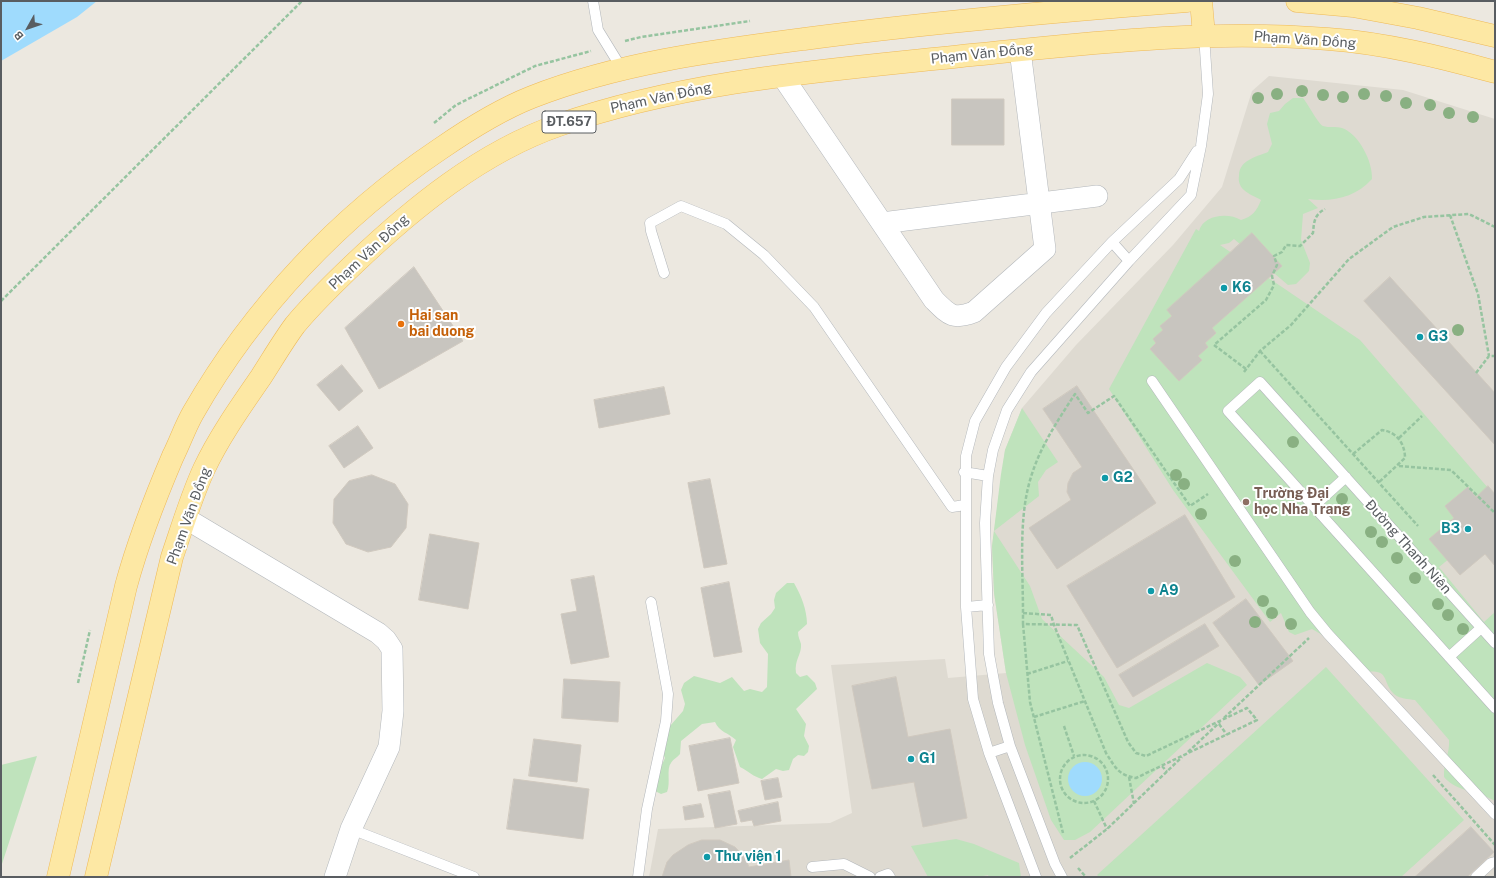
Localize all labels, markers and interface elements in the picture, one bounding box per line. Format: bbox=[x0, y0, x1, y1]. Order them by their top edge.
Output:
north arrow bbox=[8, 8, 48, 48]
street label: Phạm Văn Đồng bbox=[1253, 28, 1357, 52]
text: B bbox=[12, 29, 26, 42]
street label: Phạm Văn Đồng bbox=[930, 40, 1034, 68]
street label: Phạm Văn Đồng bbox=[609, 79, 713, 117]
road number: ĐT.657 bbox=[542, 111, 596, 133]
street label: Phạm Văn Đồng bbox=[326, 211, 412, 293]
place label: K6 bbox=[1232, 280, 1251, 296]
marker: K6 bbox=[1219, 283, 1229, 293]
place label: Hai san bai duong bbox=[409, 308, 474, 340]
marker: Hai san bai duong bbox=[396, 319, 406, 329]
place label: G3 bbox=[1428, 329, 1448, 345]
marker: G3 bbox=[1415, 332, 1425, 342]
street label: Phạm Văn Đồng bbox=[164, 465, 214, 567]
place label: G2 bbox=[1113, 470, 1133, 486]
marker: G2 bbox=[1100, 473, 1110, 483]
place label: Trường Đại học Nha Trang bbox=[1254, 486, 1350, 518]
street label: Đường Thanh Niên bbox=[1361, 496, 1455, 598]
marker: Trường Đại học Nha Trang bbox=[1241, 497, 1251, 507]
place label: B3 bbox=[1441, 521, 1460, 537]
marker: B3 bbox=[1463, 524, 1473, 534]
place label: A9 bbox=[1159, 583, 1178, 599]
marker: A9 bbox=[1146, 586, 1156, 596]
place label: G1 bbox=[919, 751, 936, 767]
marker: G1 bbox=[906, 754, 916, 764]
place label: Thư viện 1 bbox=[715, 849, 782, 865]
marker: Thư viện 1 bbox=[702, 852, 712, 862]

